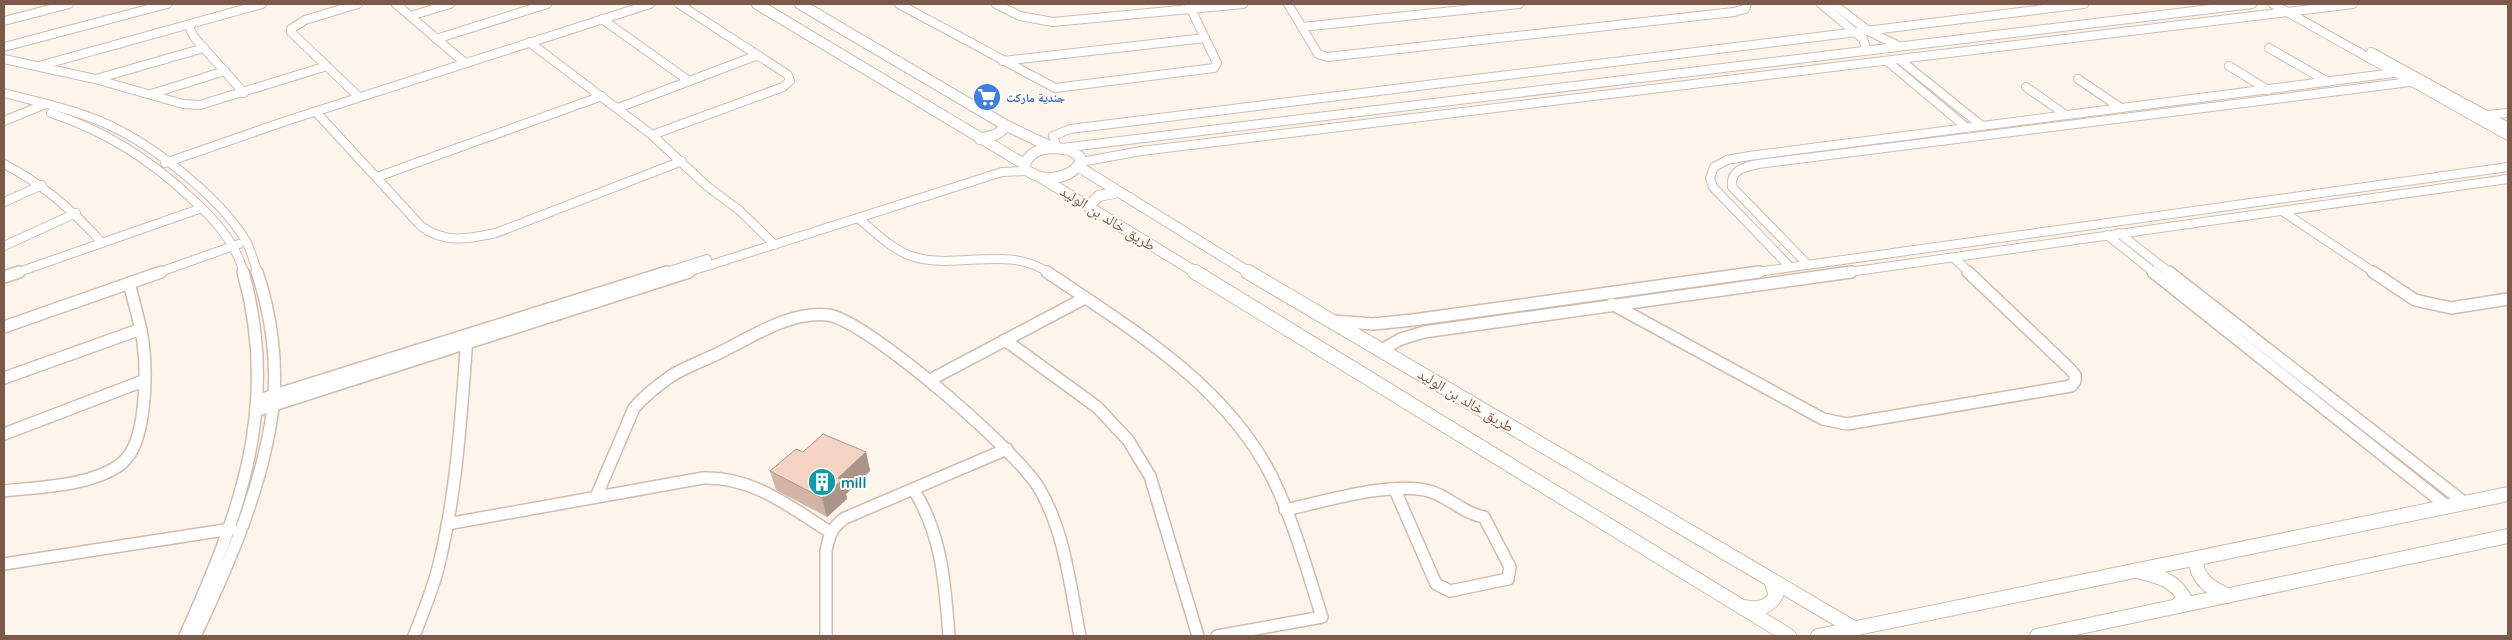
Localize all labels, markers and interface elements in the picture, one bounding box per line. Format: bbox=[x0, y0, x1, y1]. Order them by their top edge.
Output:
supermarket icon: جندية ماركت bbox=[972, 82, 1002, 112]
place label: جندية ماركت bbox=[1006, 90, 1065, 105]
street label: طريق خالد بن الوليد bbox=[1056, 181, 1159, 256]
street label: طريق خالد بن الوليد bbox=[1414, 364, 1518, 437]
building icon: mill bbox=[807, 467, 837, 497]
place label: mill bbox=[841, 473, 866, 492]

